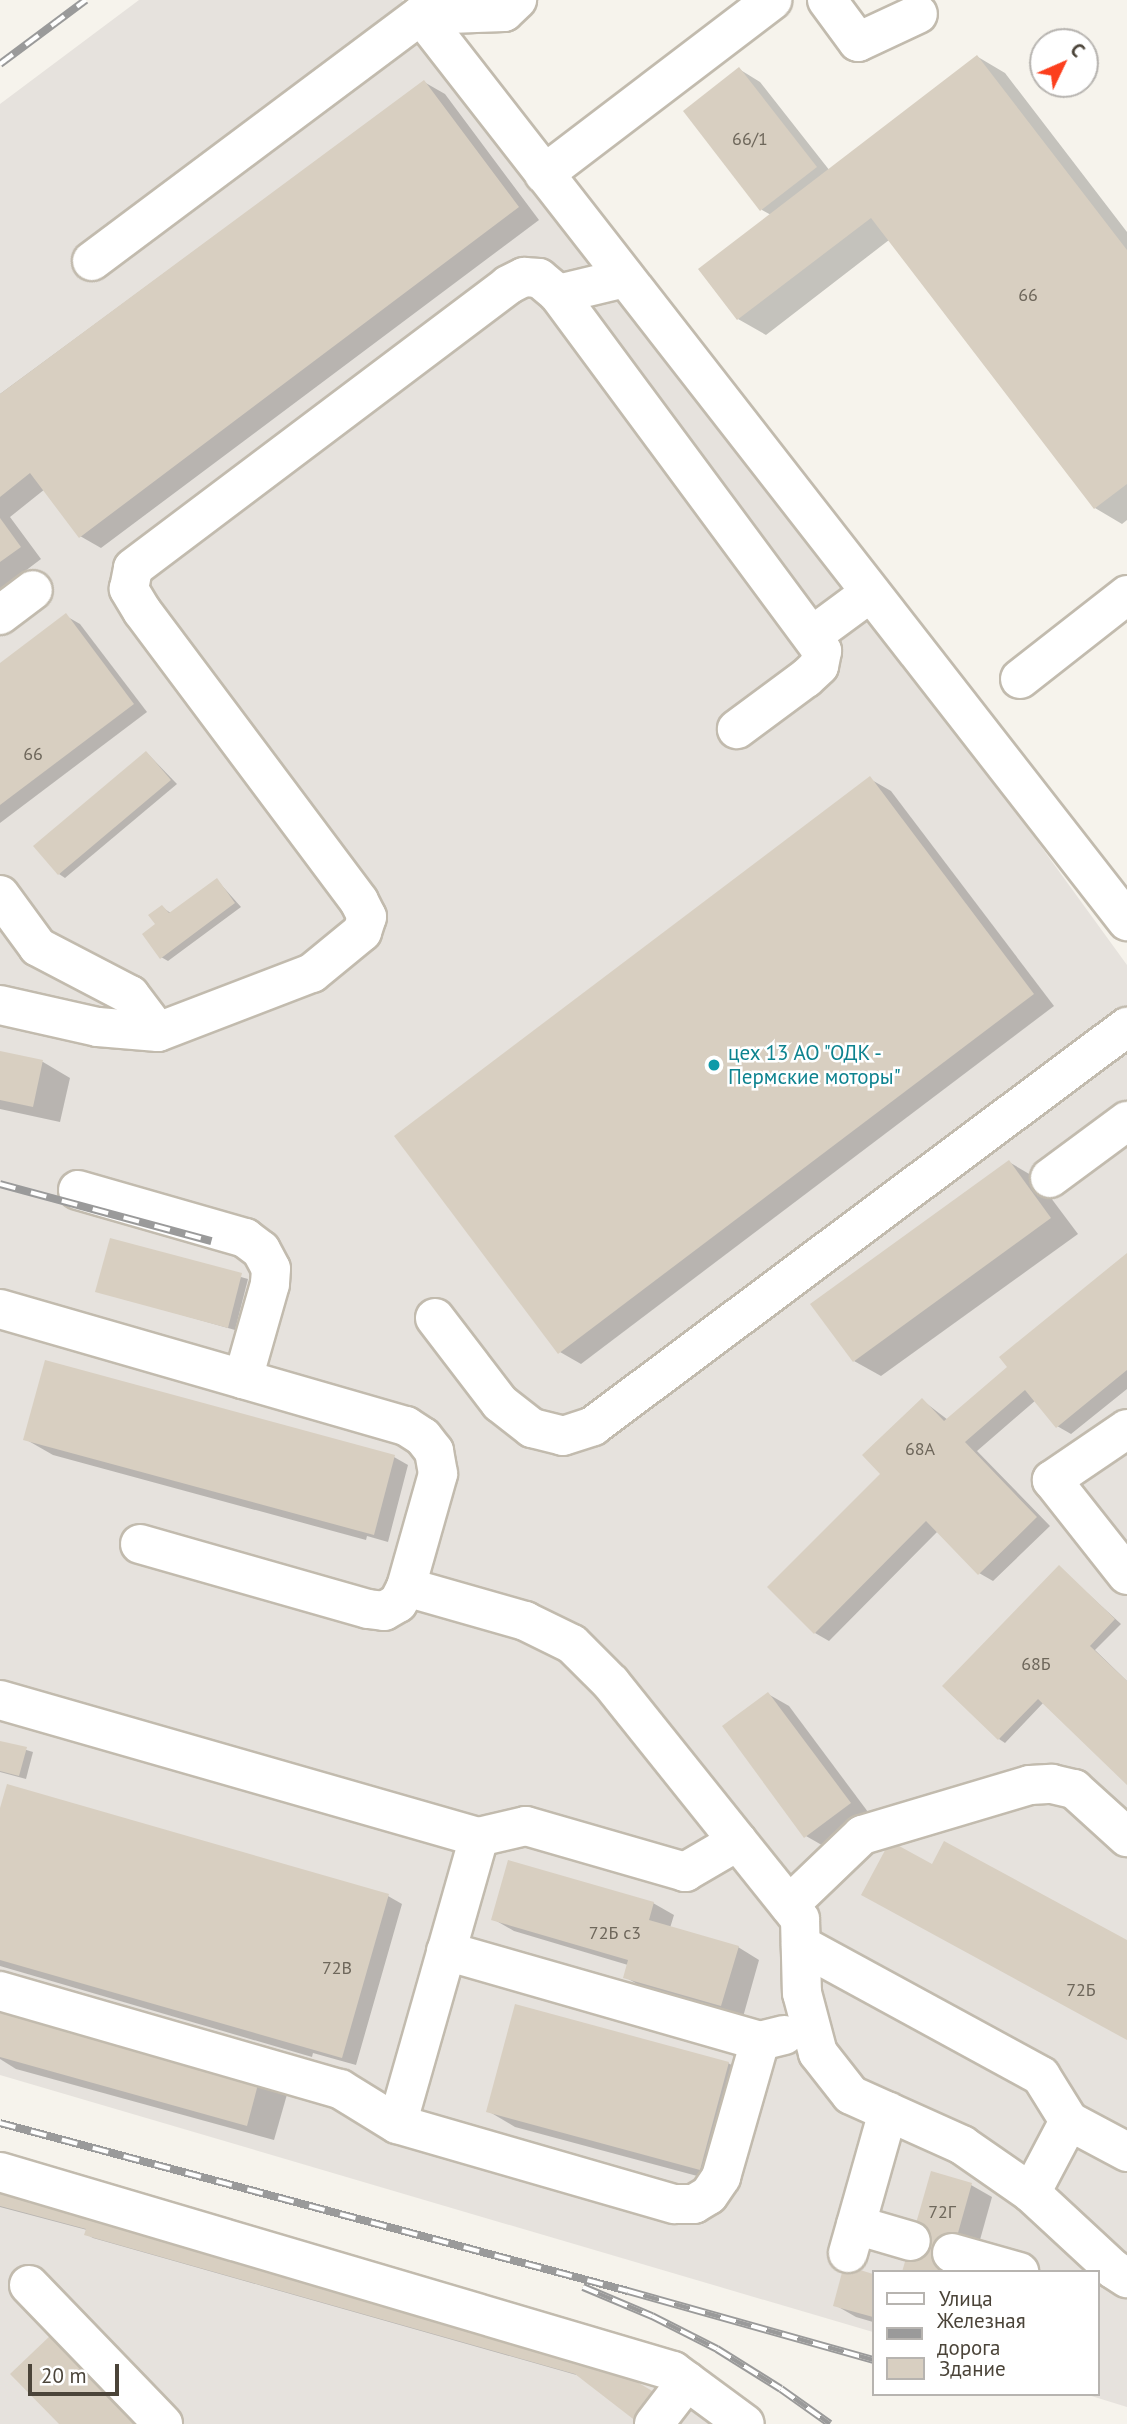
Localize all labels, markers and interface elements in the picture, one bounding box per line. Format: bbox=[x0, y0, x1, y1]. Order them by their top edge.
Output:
north arrow bbox=[1029, 28, 1099, 98]
text: С bbox=[1065, 38, 1090, 62]
house number: 66/1 bbox=[732, 128, 768, 150]
house number: 66 bbox=[1018, 284, 1038, 306]
house number: 66 bbox=[23, 743, 43, 765]
place label: цех 13 АО "ОДК - Пермские моторы" bbox=[728, 1040, 901, 1090]
marker: цех 13 АО "ОДК - Пермские моторы" bbox=[706, 1057, 722, 1073]
house number: 68А bbox=[905, 1438, 935, 1460]
house number: 68Б bbox=[1021, 1653, 1051, 1675]
house number: 72Б с3 bbox=[589, 1922, 641, 1944]
house number: 72В bbox=[322, 1957, 352, 1979]
house number: 72Б bbox=[1066, 1979, 1096, 2001]
house number: 72Г bbox=[928, 2201, 956, 2223]
legend bbox=[872, 2270, 1099, 2396]
text: Улица bbox=[939, 2285, 993, 2312]
text: Железная дорога bbox=[937, 2307, 1026, 2361]
scale bar bbox=[32, 2350, 122, 2394]
text: Здание bbox=[939, 2355, 1006, 2382]
text: 20 m bbox=[41, 2362, 87, 2389]

